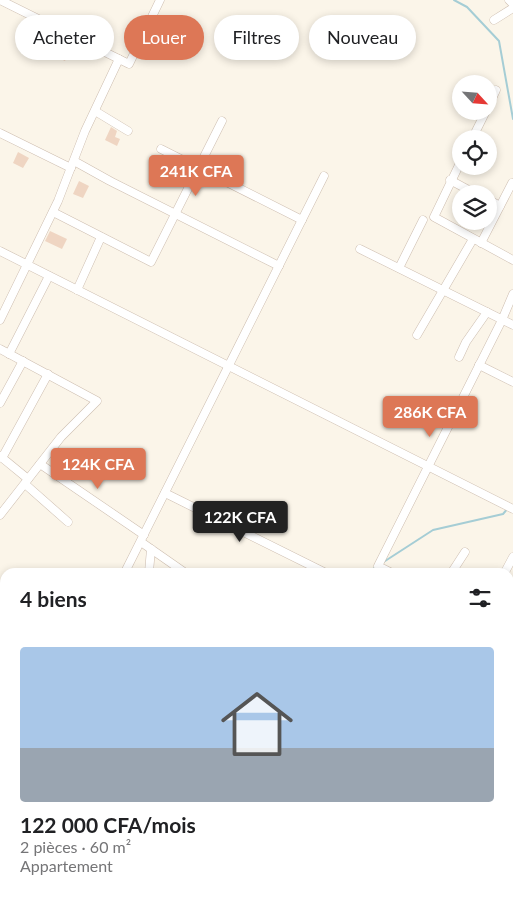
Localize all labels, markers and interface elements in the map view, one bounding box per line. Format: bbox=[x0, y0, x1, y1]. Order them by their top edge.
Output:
chip: Acheter bbox=[15, 15, 114, 60]
chip: Louer bbox=[124, 15, 204, 60]
chip: Filtres bbox=[214, 15, 299, 60]
chip: Nouveau bbox=[309, 15, 416, 60]
north arrow bbox=[452, 75, 498, 120]
map controls bbox=[452, 75, 497, 230]
button: locate bbox=[452, 130, 497, 175]
pin: 241K CFA bbox=[144, 154, 248, 197]
text: 241K CFA bbox=[160, 161, 232, 180]
button: layers bbox=[452, 185, 497, 230]
pin: 286K CFA bbox=[378, 396, 482, 438]
text: 286K CFA bbox=[394, 402, 466, 421]
pin: 124K CFA bbox=[46, 448, 150, 490]
text: 124K CFA bbox=[62, 454, 134, 473]
pin: 122K CFA bbox=[188, 500, 292, 543]
text: 122K CFA bbox=[204, 507, 276, 526]
icon: filters bbox=[466, 584, 494, 612]
text: 4 biens bbox=[20, 586, 87, 611]
icon: home bbox=[212, 679, 302, 769]
text: 122 000 CFA/mois bbox=[20, 812, 196, 837]
text: 2 pièces · 60 m² bbox=[20, 837, 131, 856]
text: Appartement bbox=[20, 856, 113, 875]

